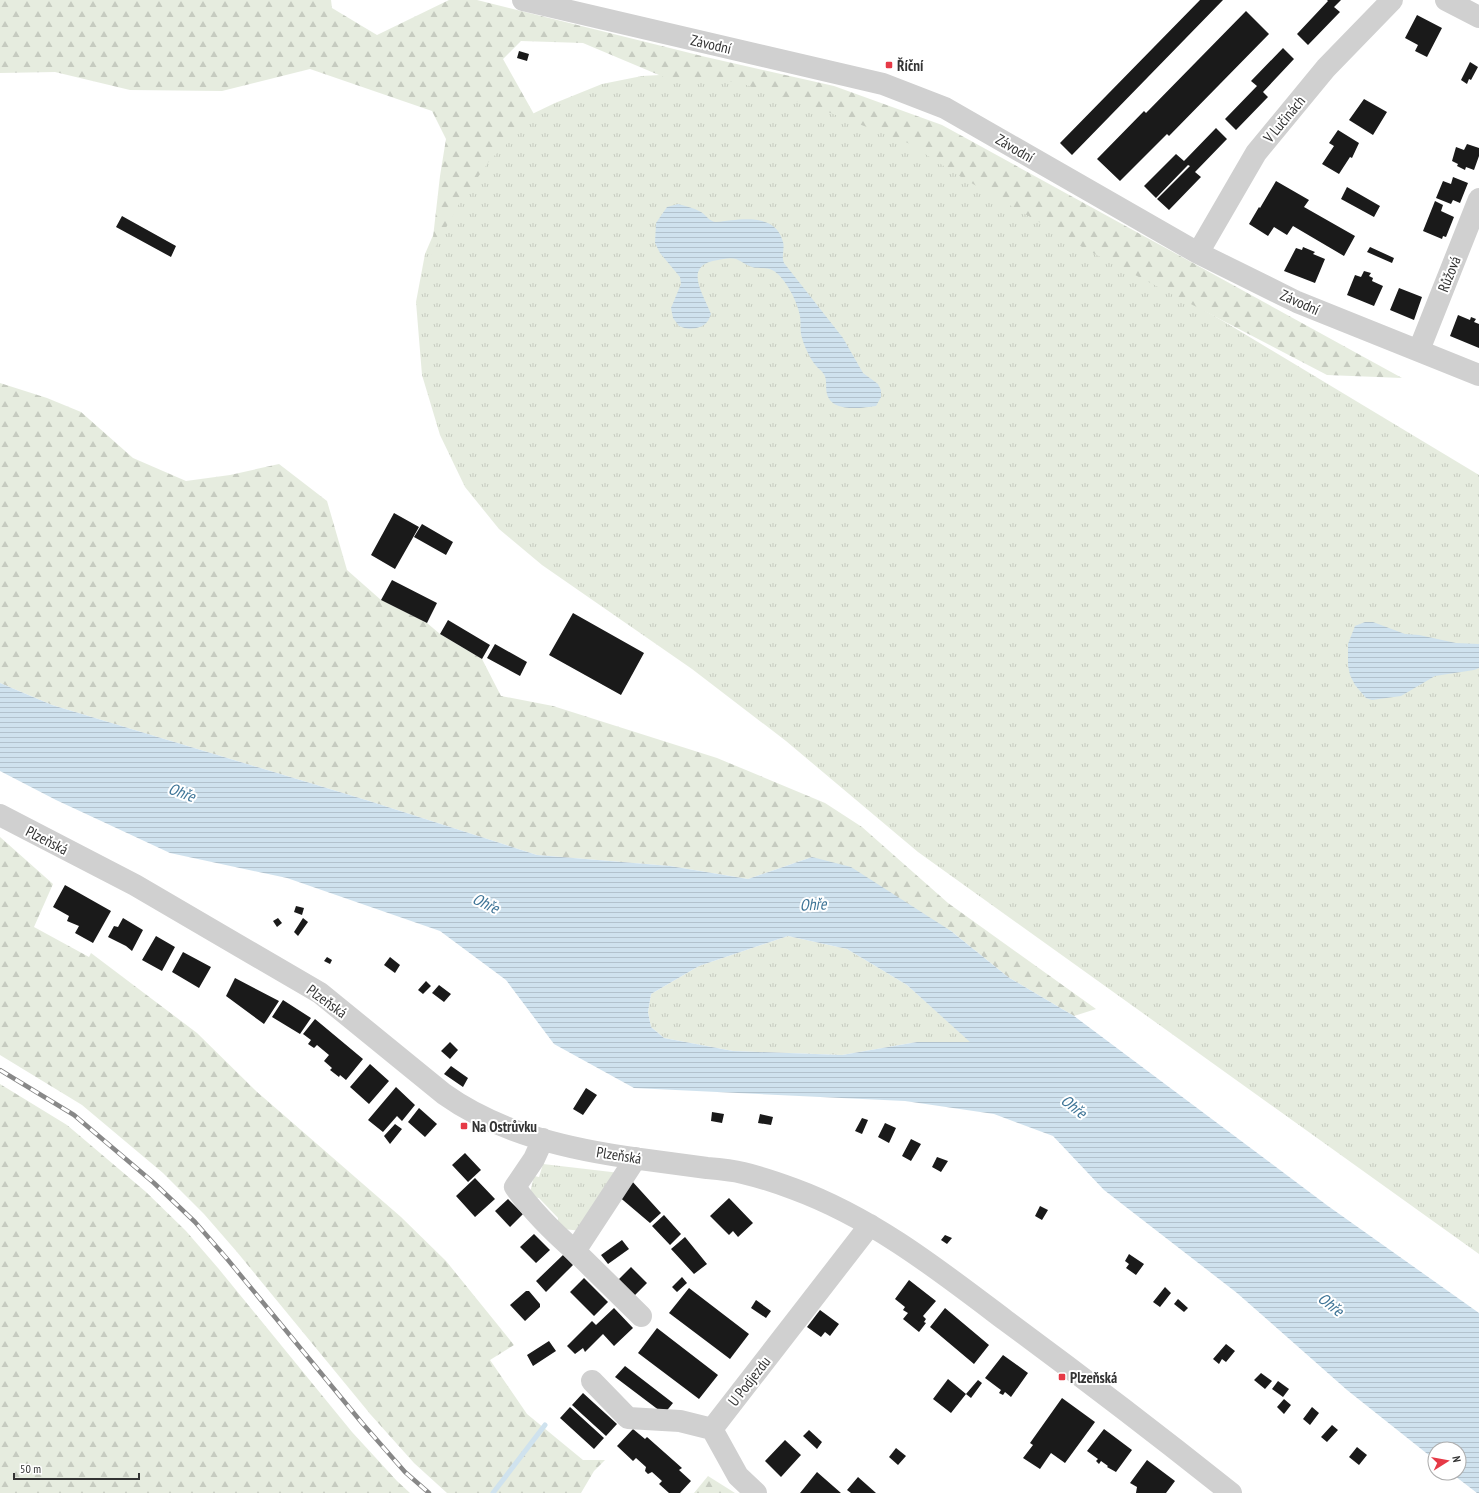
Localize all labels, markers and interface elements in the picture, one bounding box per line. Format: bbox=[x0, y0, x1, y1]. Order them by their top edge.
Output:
street label: Závodní bbox=[689, 30, 734, 58]
place label: Říční bbox=[897, 56, 924, 75]
marker: Říční bbox=[884, 60, 894, 70]
street label: V Lučinách bbox=[1258, 92, 1309, 147]
street label: Závodní bbox=[992, 129, 1038, 167]
street label: Růžová bbox=[1433, 253, 1465, 295]
street label: Závodní bbox=[1277, 285, 1323, 319]
water label: Ohře bbox=[166, 778, 199, 806]
street label: Plzeňská bbox=[23, 821, 71, 859]
water label: Ohře bbox=[470, 888, 504, 918]
water label: Ohře bbox=[799, 893, 828, 915]
street label: Plzeňská bbox=[303, 980, 351, 1022]
water label: Ohře bbox=[1057, 1090, 1092, 1123]
place label: Na Ostrůvku bbox=[472, 1117, 537, 1136]
marker: Na Ostrůvku bbox=[459, 1121, 469, 1131]
street label: Plzeňská bbox=[595, 1142, 643, 1168]
water label: Ohře bbox=[1314, 1288, 1349, 1321]
street label: U Podjezdu bbox=[724, 1352, 774, 1410]
place label: Plzeňská bbox=[1070, 1368, 1117, 1387]
marker: Plzeňská bbox=[1057, 1372, 1067, 1382]
north arrow bbox=[1427, 1441, 1467, 1481]
scale bar bbox=[14, 1455, 139, 1481]
text: N bbox=[1449, 1455, 1464, 1463]
text: 50 m bbox=[20, 1461, 41, 1476]

